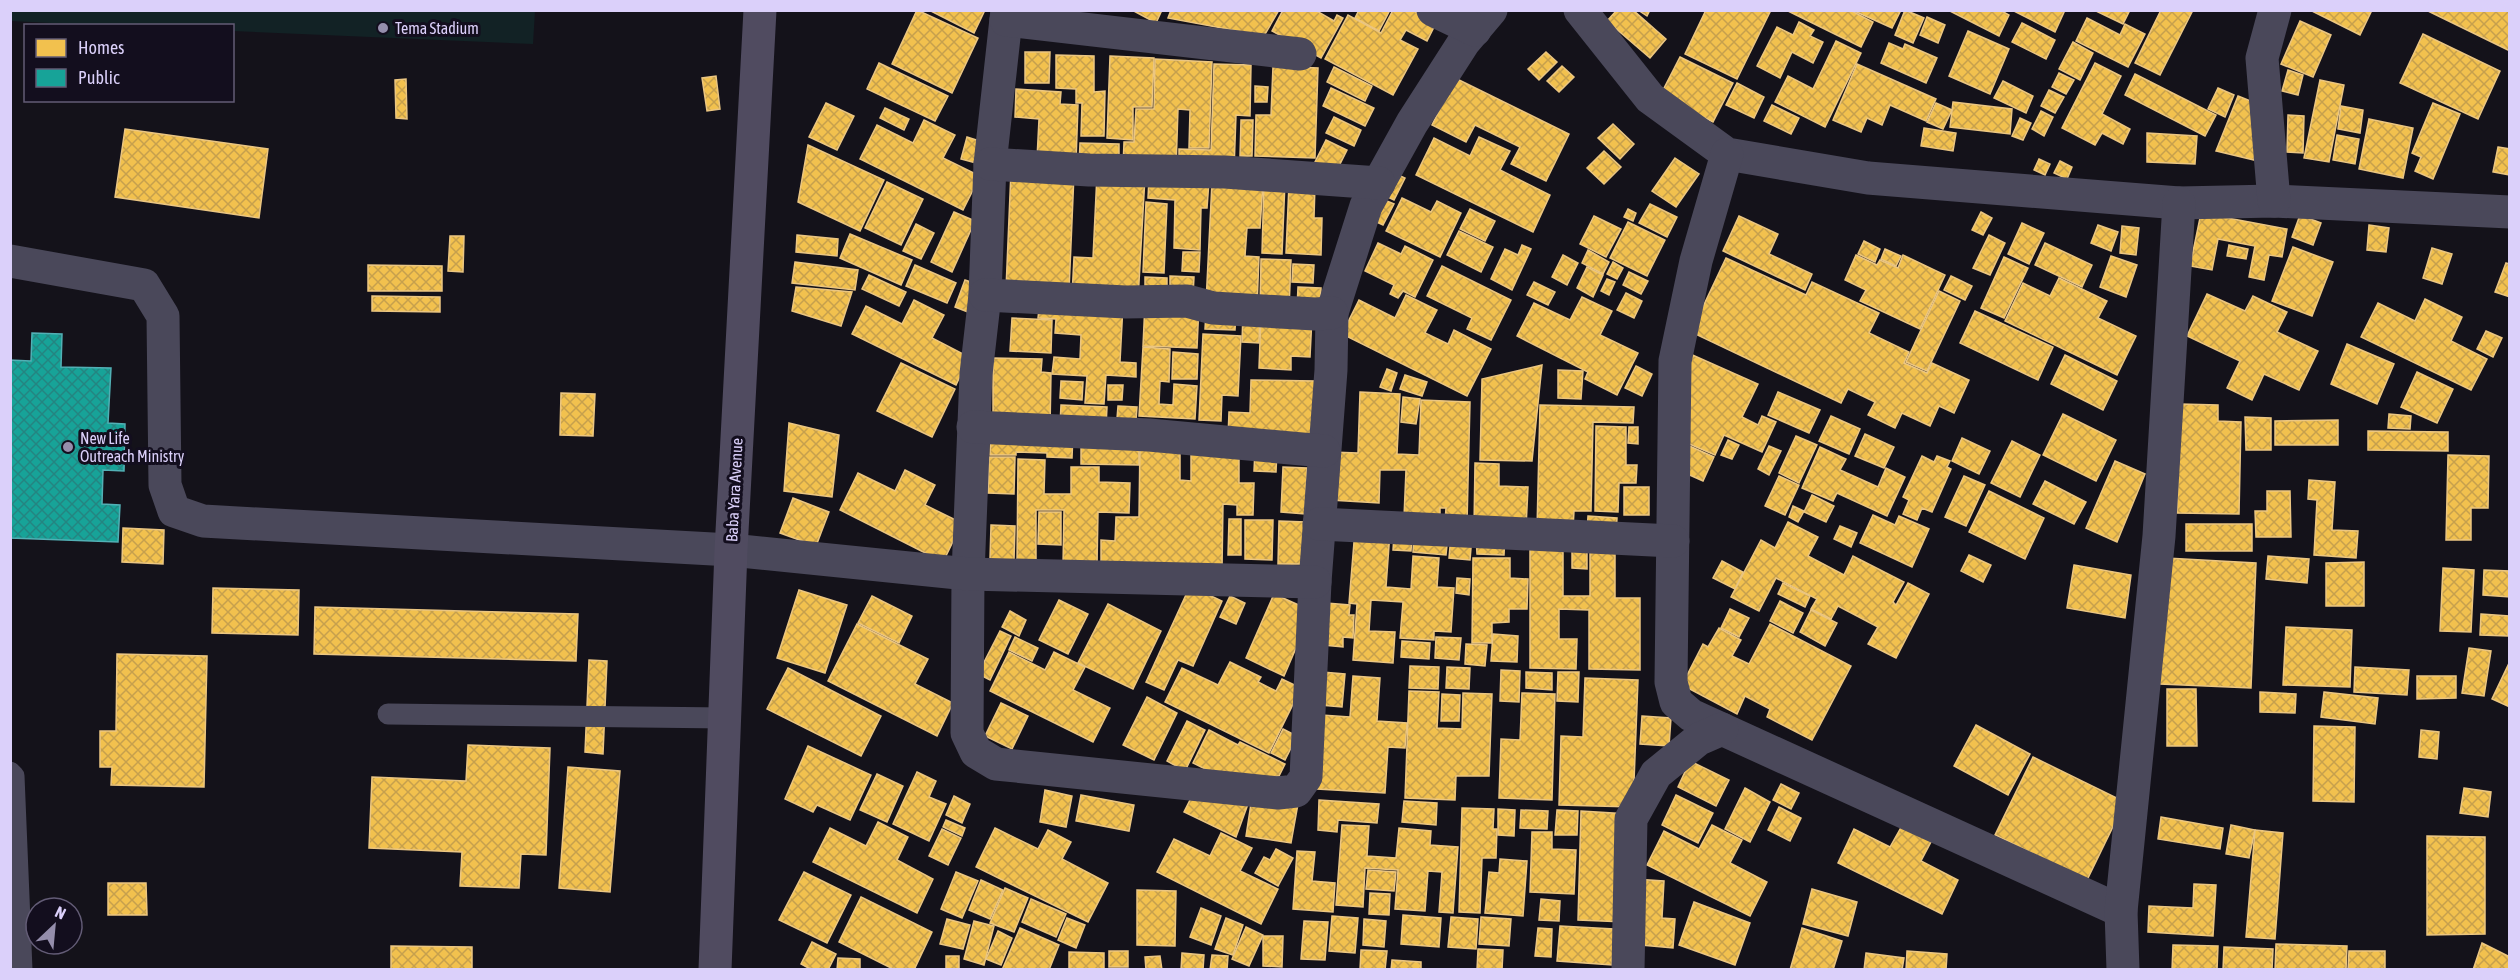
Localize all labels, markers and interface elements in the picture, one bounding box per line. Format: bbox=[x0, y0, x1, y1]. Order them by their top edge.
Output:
place label: Tema Stadium bbox=[395, 19, 479, 37]
marker: Tema Stadium bbox=[376, 21, 390, 35]
legend bbox=[24, 24, 234, 102]
text: Homes bbox=[78, 37, 124, 58]
text: Public bbox=[78, 67, 120, 88]
place label: New Life Outreach Ministry bbox=[80, 429, 185, 466]
street label: Baba Yara Avenue bbox=[722, 438, 746, 542]
marker: New Life Outreach Ministry bbox=[61, 440, 75, 454]
north arrow bbox=[24, 896, 84, 956]
text: N bbox=[52, 902, 69, 923]

